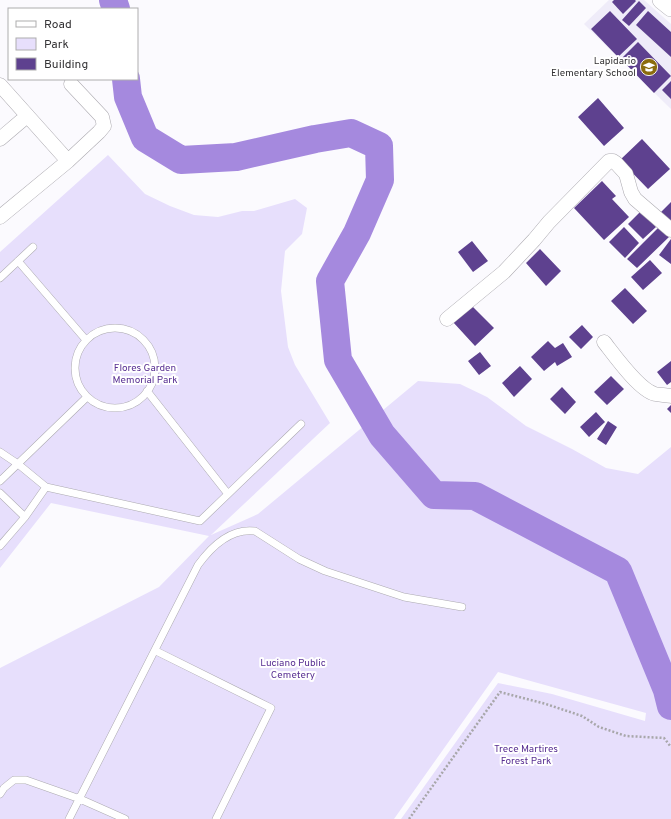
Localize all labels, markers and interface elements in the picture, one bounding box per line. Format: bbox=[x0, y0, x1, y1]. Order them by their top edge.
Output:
legend bbox=[8, 8, 138, 80]
text: Road bbox=[44, 17, 72, 33]
text: Park bbox=[44, 37, 69, 53]
place label: Lapidario Elementary School bbox=[551, 55, 636, 80]
text: Building bbox=[44, 57, 88, 73]
school or university icon: Lapidario Elementary School bbox=[639, 57, 659, 77]
park label: Flores Garden Memorial Park bbox=[113, 362, 177, 387]
park label: Luciano Public Cemetery bbox=[260, 657, 326, 682]
park label: Trece Martires Forest Park bbox=[494, 743, 558, 768]

